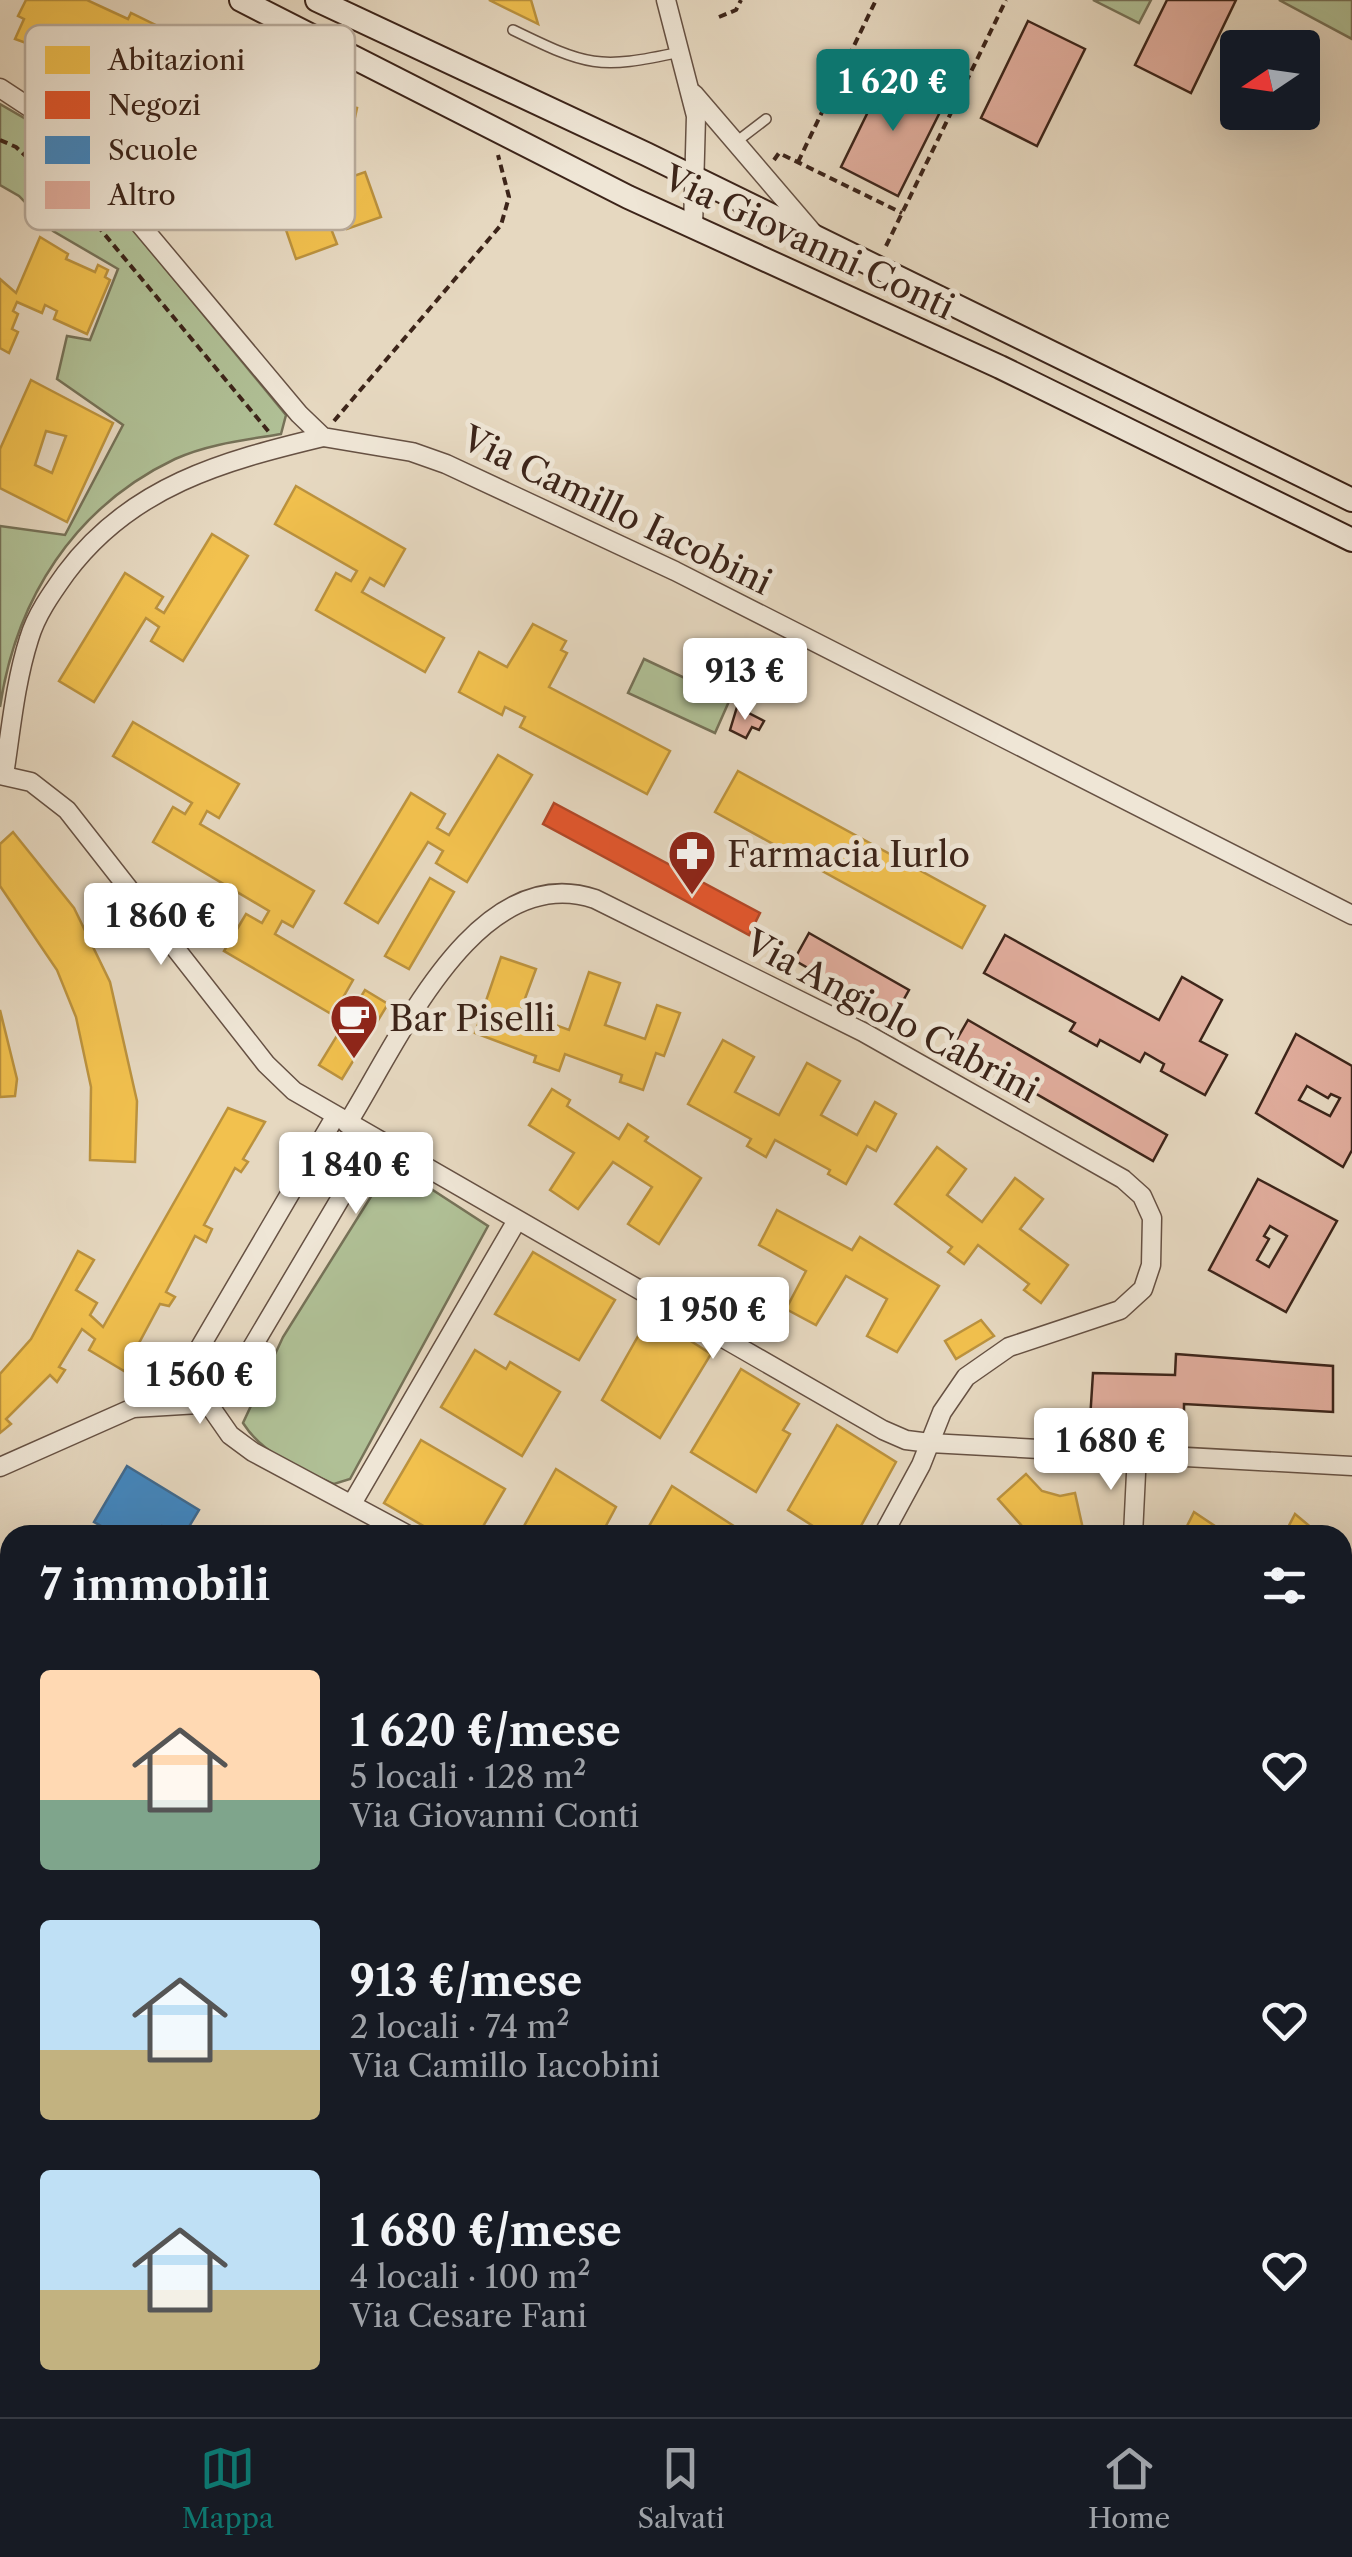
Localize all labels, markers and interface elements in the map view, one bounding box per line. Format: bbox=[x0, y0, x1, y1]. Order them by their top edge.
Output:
legend bbox=[25, 25, 355, 230]
north arrow bbox=[1220, 30, 1320, 130]
map controls bbox=[1220, 30, 1320, 130]
text: Abitazioni bbox=[107, 43, 245, 77]
pin: 1 620 € bbox=[801, 49, 985, 134]
text: 1 620 € bbox=[838, 62, 948, 101]
text: Negozi bbox=[108, 88, 201, 122]
text: Scuole bbox=[108, 133, 198, 167]
street label: Via Giovanni Conti bbox=[656, 155, 961, 328]
text: Altro bbox=[107, 178, 176, 212]
street label: Via Camillo Iacobini bbox=[454, 416, 779, 604]
pin: 913 € bbox=[675, 638, 815, 723]
text: 913 € bbox=[705, 651, 785, 690]
pharmacy icon: Farmacia Iurlo bbox=[666, 828, 718, 896]
place label: Farmacia Iurlo bbox=[727, 833, 970, 876]
pin: 1 860 € bbox=[69, 883, 253, 968]
text: 1 860 € bbox=[106, 896, 216, 935]
street label: Via Angiolo Cabrini bbox=[737, 920, 1046, 1112]
cafe icon: Bar Piselli bbox=[328, 992, 380, 1060]
place label: Bar Piselli bbox=[389, 997, 555, 1040]
pin: 1 840 € bbox=[264, 1132, 448, 1217]
text: 1 840 € bbox=[301, 1145, 411, 1184]
pin: 1 950 € bbox=[621, 1277, 805, 1362]
text: 1 950 € bbox=[659, 1290, 767, 1329]
pin: 1 560 € bbox=[108, 1342, 292, 1427]
text: 1 560 € bbox=[146, 1355, 254, 1394]
pin: 1 680 € bbox=[1019, 1408, 1203, 1493]
text: 1 680 € bbox=[1056, 1421, 1166, 1460]
icon: filters bbox=[1257, 1558, 1312, 1613]
text: 7 immobili bbox=[40, 1559, 270, 1611]
text: 1 620 €/mese bbox=[350, 1705, 621, 1757]
icon: home bbox=[120, 1710, 240, 1830]
icon: heart bbox=[1257, 1743, 1312, 1798]
text: 5 locali · 128 m² bbox=[350, 1757, 586, 1796]
text: Via Giovanni Conti bbox=[350, 1796, 639, 1835]
text: 913 €/mese bbox=[350, 1955, 582, 2007]
icon: home bbox=[120, 1960, 240, 2080]
icon: heart bbox=[1257, 1993, 1312, 2048]
text: 2 locali · 74 m² bbox=[350, 2007, 570, 2046]
text: Via Camillo Iacobini bbox=[350, 2046, 660, 2085]
text: 1 680 €/mese bbox=[350, 2205, 622, 2257]
icon: home bbox=[120, 2210, 240, 2330]
icon: heart bbox=[1257, 2243, 1312, 2298]
text: 4 locali · 100 m² bbox=[350, 2257, 591, 2296]
text: Via Cesare Fani bbox=[350, 2296, 587, 2335]
tab: Mappa bbox=[182, 2441, 274, 2535]
tab: Salvati bbox=[637, 2441, 724, 2535]
tab: Home bbox=[1088, 2441, 1170, 2535]

